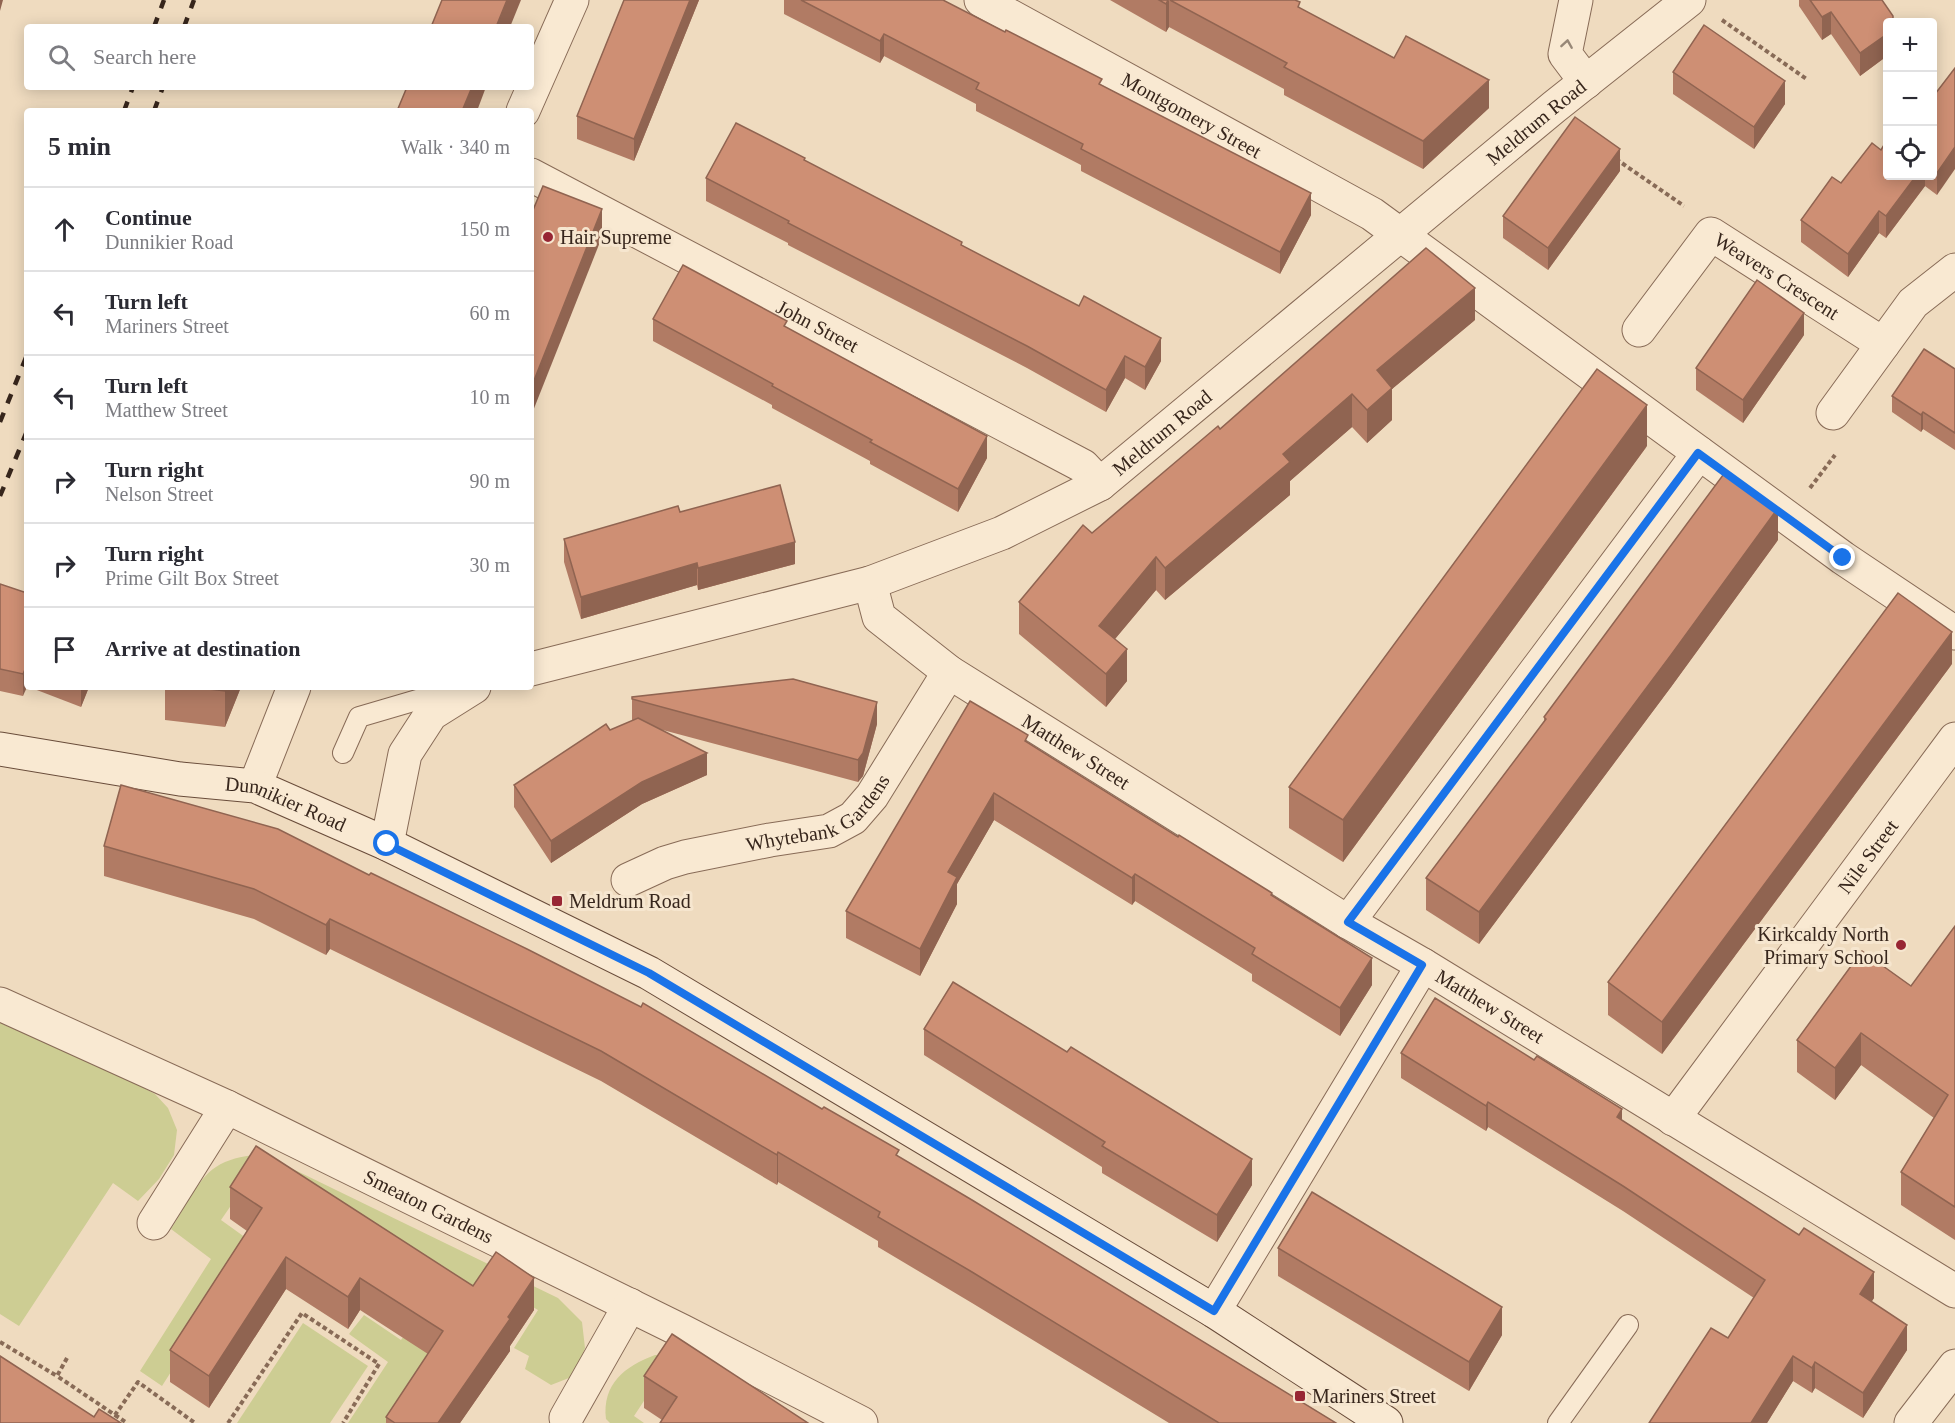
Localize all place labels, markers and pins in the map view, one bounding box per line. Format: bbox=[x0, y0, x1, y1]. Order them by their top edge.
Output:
place label: Hair Supreme bbox=[560, 226, 672, 249]
marker: Hair Supreme bbox=[541, 230, 555, 244]
place label: Meldrum Road bbox=[569, 890, 691, 912]
marker: Meldrum Road bbox=[550, 894, 564, 908]
place label: Kirkcaldy North Primary School bbox=[1757, 923, 1889, 969]
marker: Kirkcaldy North Primary School bbox=[1894, 938, 1908, 952]
place label: Mariners Street bbox=[1312, 1385, 1436, 1407]
marker: Mariners Street bbox=[1293, 1389, 1307, 1403]

